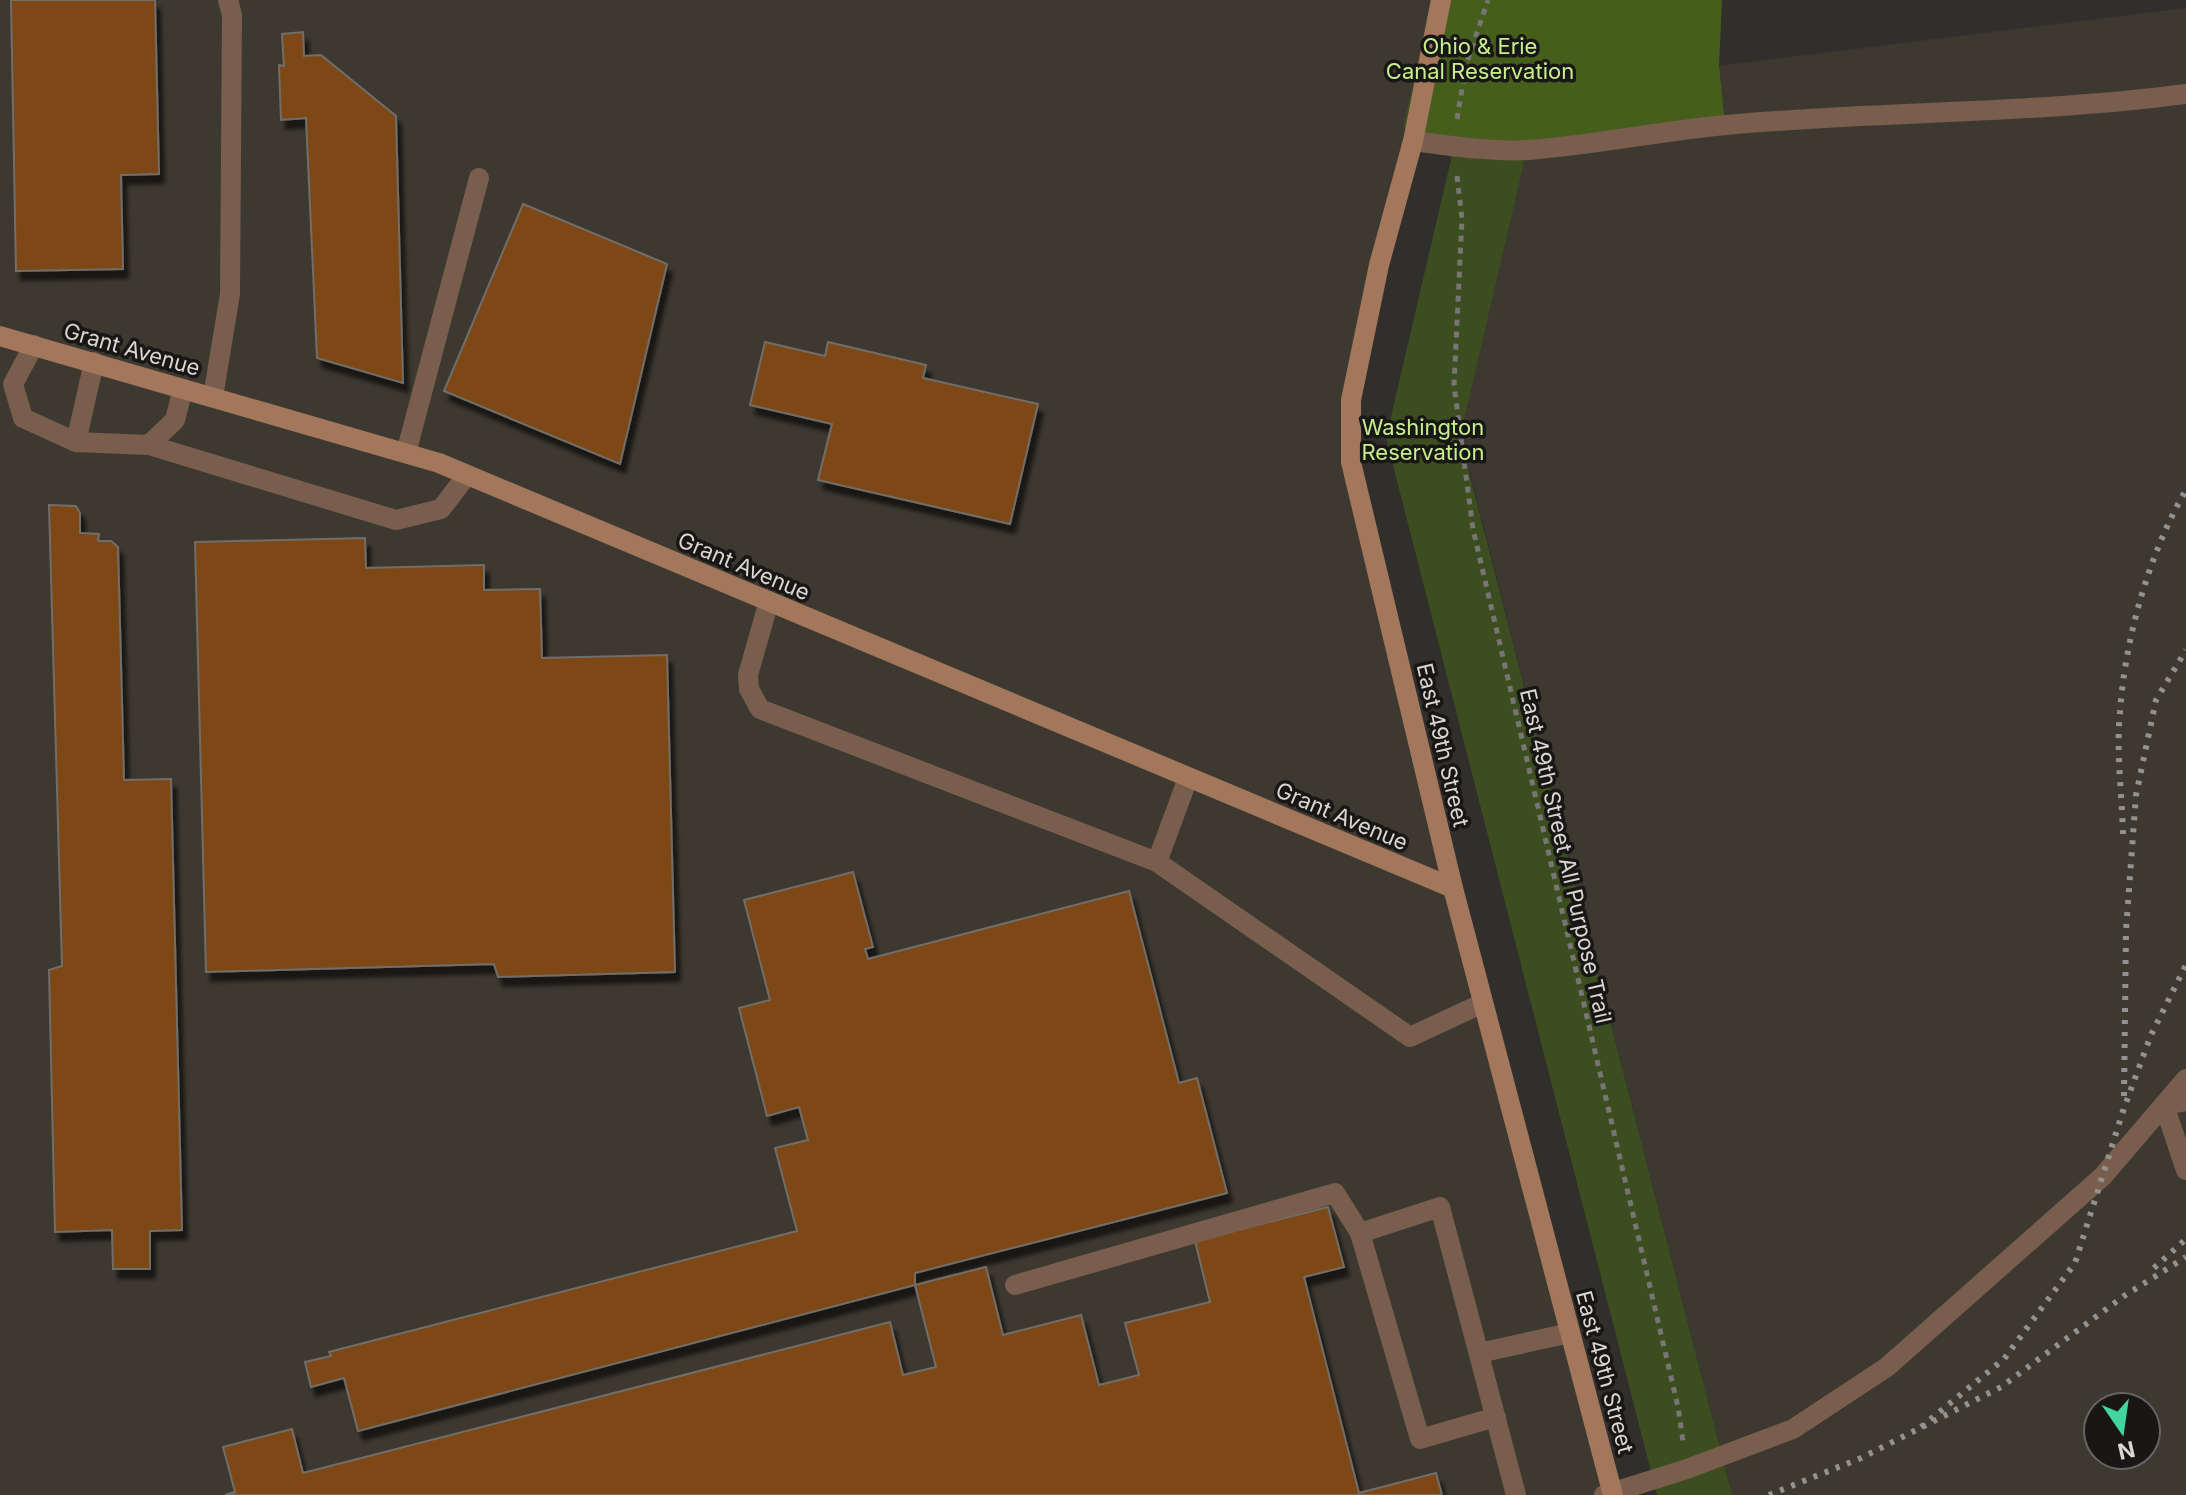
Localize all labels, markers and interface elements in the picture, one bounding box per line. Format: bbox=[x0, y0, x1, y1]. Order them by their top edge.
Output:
park label: Ohio & Erie Canal Reservation bbox=[1386, 33, 1574, 84]
street label: Grant Avenue bbox=[61, 317, 203, 381]
park label: Washington Reservation bbox=[1361, 414, 1485, 465]
street label: Grant Avenue bbox=[674, 527, 814, 605]
street label: East 49th Street bbox=[1412, 661, 1474, 829]
street label: East 49th Street All Purpose Trail bbox=[1515, 686, 1617, 1026]
street label: Grant Avenue bbox=[1272, 777, 1412, 855]
street label: East 49th Street bbox=[1571, 1288, 1639, 1456]
north arrow bbox=[2082, 1391, 2162, 1471]
text: N bbox=[2115, 1436, 2138, 1465]

